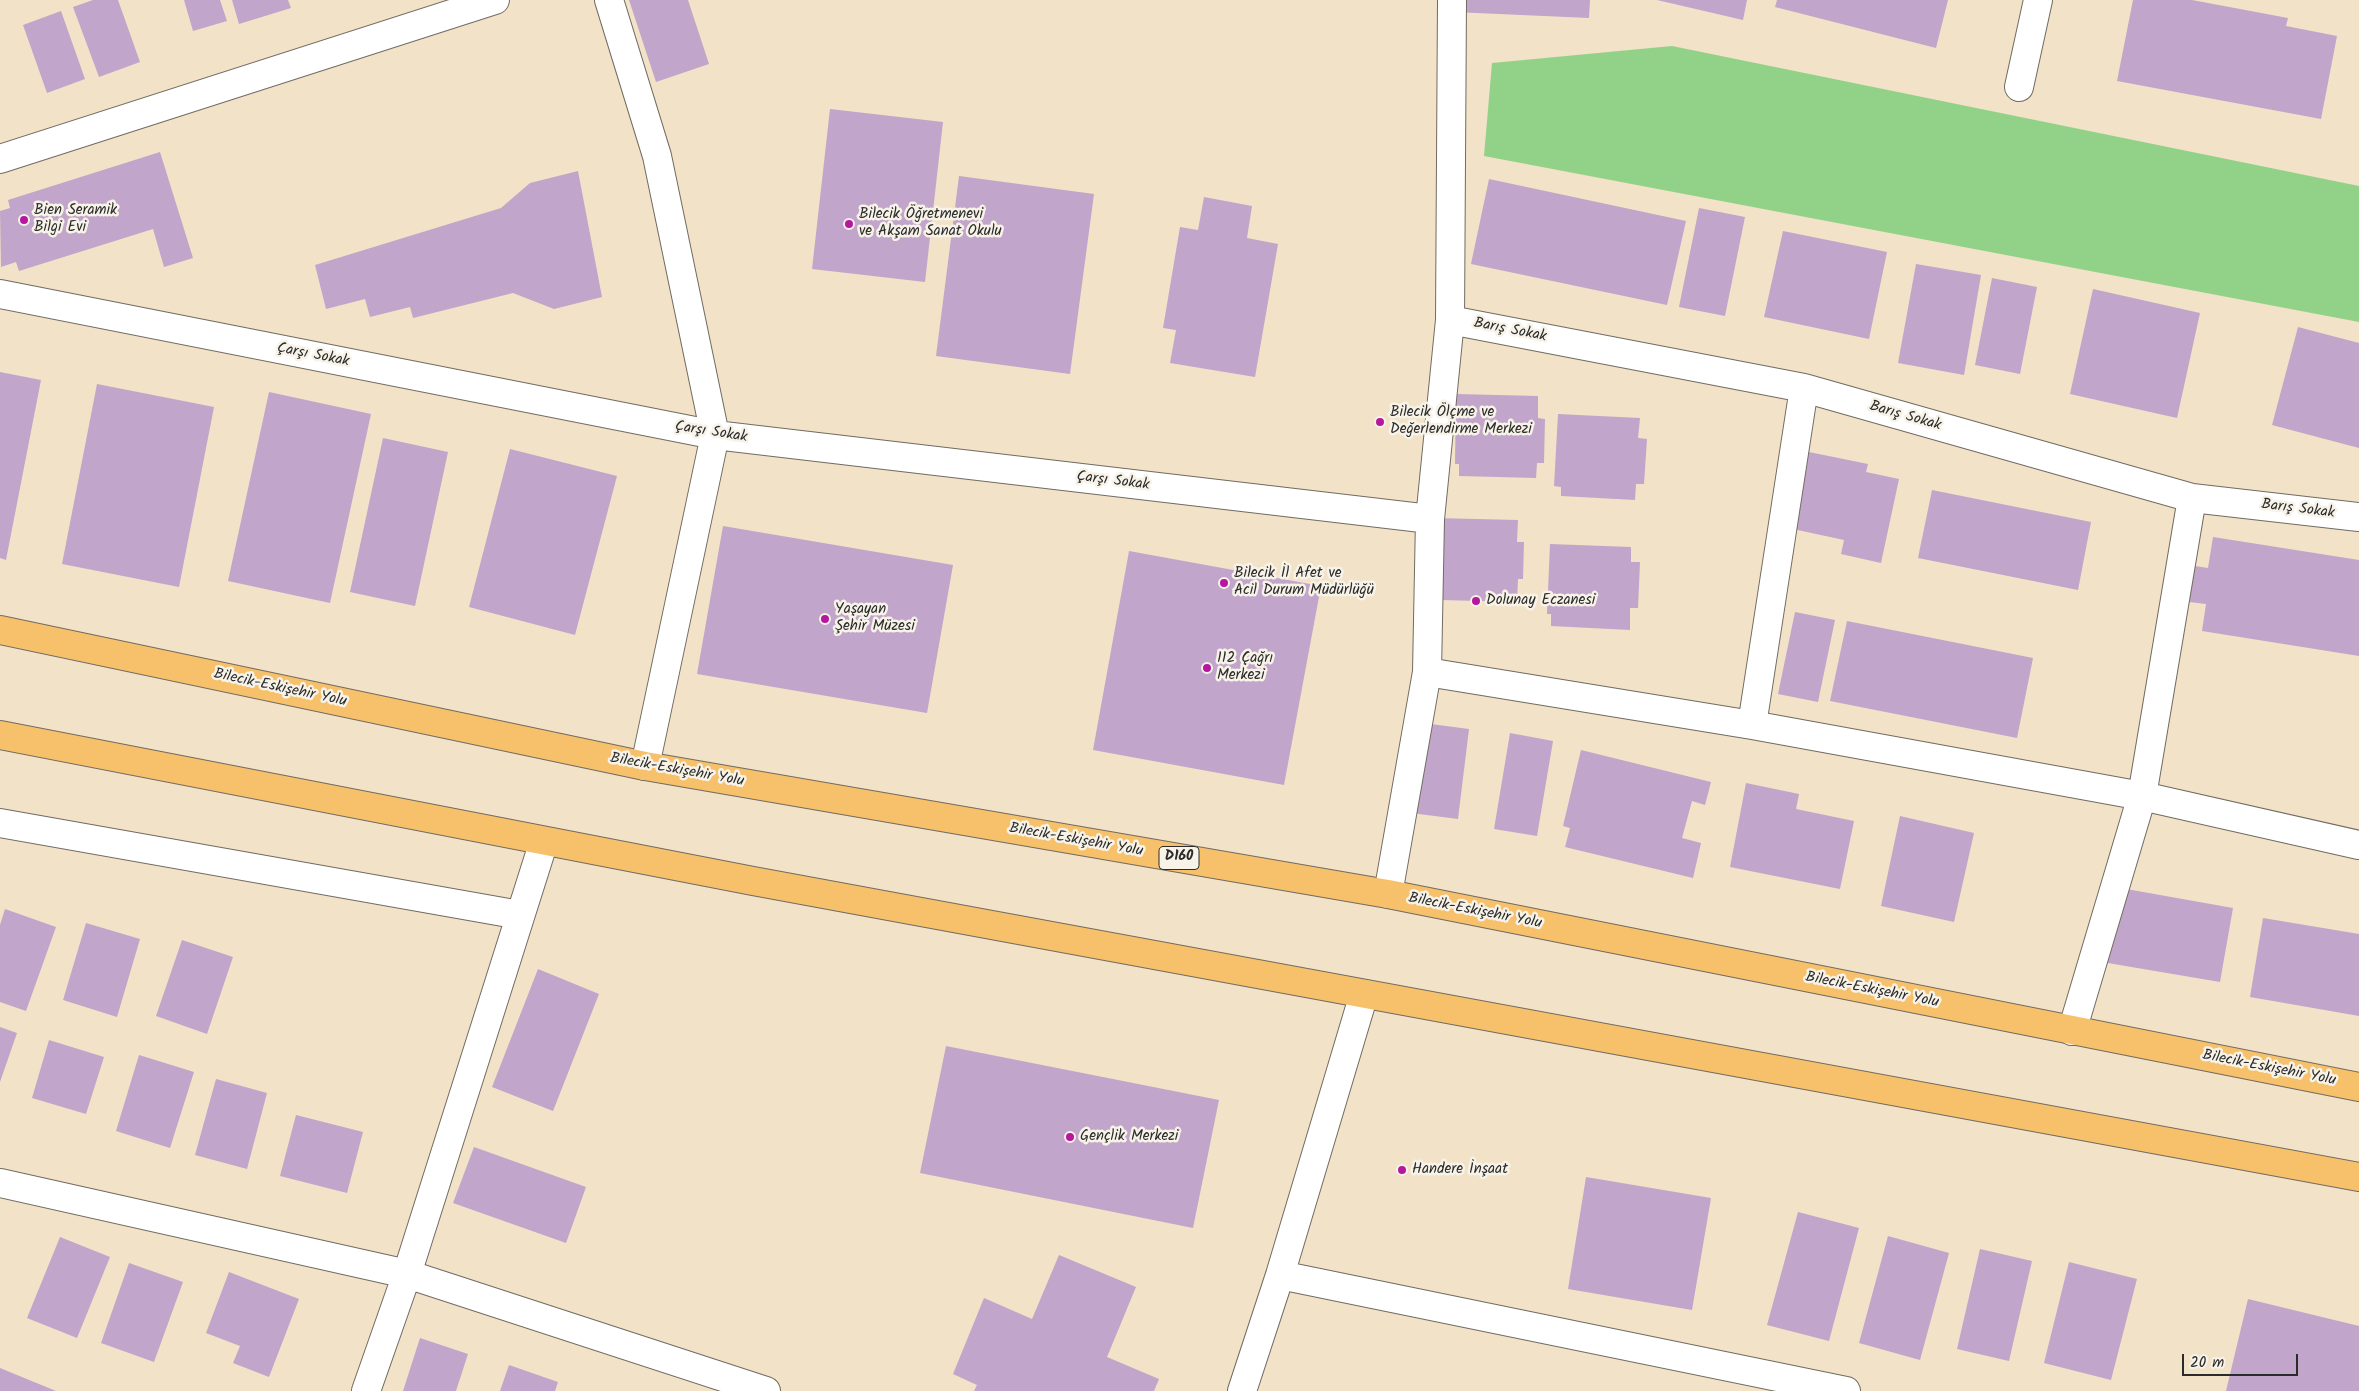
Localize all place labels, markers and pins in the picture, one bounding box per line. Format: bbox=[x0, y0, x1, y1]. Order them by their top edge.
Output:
place label: Bien Seramik Bilgi Evi bbox=[34, 202, 117, 237]
place label: Bilecik Öğretmenevi ve Akşam Sanat Okulu bbox=[859, 206, 1002, 241]
marker: Bien Seramik Bilgi Evi bbox=[18, 214, 30, 226]
marker: Bilecik Öğretmenevi ve Akşam Sanat Okulu bbox=[843, 218, 855, 230]
place label: Bilecik Ölçme ve Değerlendirme Merkezi bbox=[1390, 404, 1532, 439]
marker: Bilecik Ölçme ve Değerlendirme Merkezi bbox=[1374, 416, 1386, 428]
place label: Bilecik İl Afet ve Acil Durum Müdürlüğü bbox=[1234, 565, 1374, 600]
marker: Bilecik İl Afet ve Acil Durum Müdürlüğü bbox=[1218, 577, 1230, 589]
place label: Dolunay Eczanesi bbox=[1486, 592, 1595, 610]
marker: Dolunay Eczanesi bbox=[1470, 595, 1482, 607]
place label: Yaşayan Şehir Müzesi bbox=[835, 601, 915, 636]
marker: Yaşayan Şehir Müzesi bbox=[819, 613, 831, 625]
place label: 112 Çağrı Merkezi bbox=[1217, 650, 1273, 685]
marker: 112 Çağrı Merkezi bbox=[1201, 662, 1213, 674]
place label: Gençlik Merkezi bbox=[1080, 1128, 1178, 1146]
marker: Gençlik Merkezi bbox=[1064, 1131, 1076, 1143]
place label: Handere İnşaat bbox=[1412, 1161, 1508, 1179]
marker: Handere İnşaat bbox=[1396, 1164, 1408, 1176]

